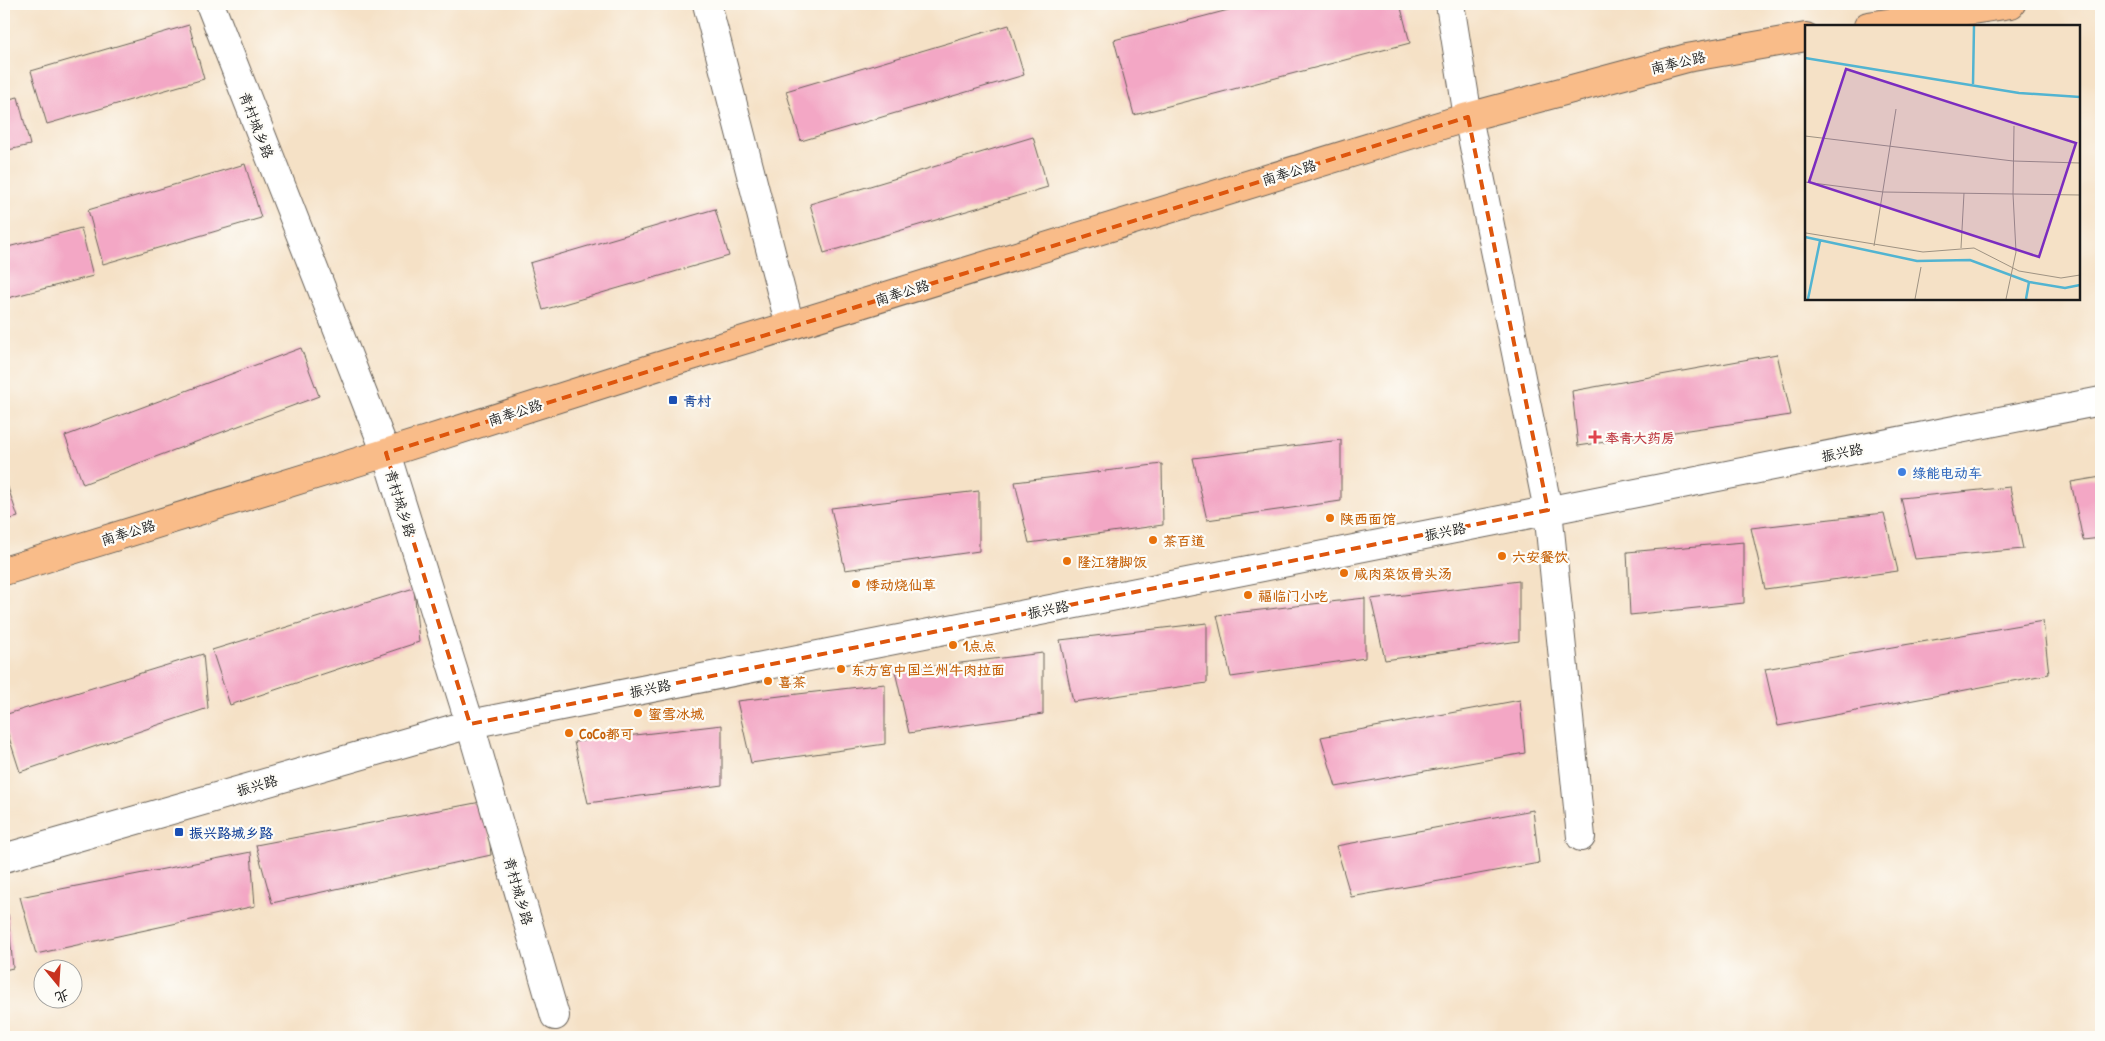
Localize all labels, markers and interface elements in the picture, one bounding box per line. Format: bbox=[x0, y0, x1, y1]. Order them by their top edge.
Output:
inset map bbox=[1805, 25, 2080, 300]
street label: 南奉公路 bbox=[1649, 46, 1707, 78]
street label: 青村城乡路 bbox=[236, 89, 278, 161]
street label: 南奉公路 bbox=[1259, 155, 1319, 189]
street label: 南奉公路 bbox=[872, 275, 932, 309]
place label: 青村 bbox=[683, 391, 711, 410]
street label: 南奉公路 bbox=[485, 394, 545, 430]
marker: 青村 bbox=[667, 394, 679, 406]
place label: 奉青大药房 bbox=[1605, 428, 1675, 447]
marker: 奉青大药房 bbox=[1589, 431, 1601, 443]
street label: 振兴路 bbox=[1820, 439, 1864, 465]
place label: 绿能电动车 bbox=[1912, 463, 1982, 482]
marker: 绿能电动车 bbox=[1896, 466, 1908, 478]
street label: 青村城乡路 bbox=[382, 467, 420, 539]
place label: 陕西面馆 bbox=[1340, 509, 1396, 528]
marker: 陕西面馆 bbox=[1324, 512, 1336, 524]
street label: 南奉公路 bbox=[98, 515, 158, 549]
street label: 振兴路 bbox=[1423, 518, 1467, 544]
place label: 茶百道 bbox=[1163, 531, 1205, 550]
marker: 茶百道 bbox=[1147, 534, 1159, 546]
place label: 六安餐饮 bbox=[1512, 547, 1568, 566]
marker: 六安餐饮 bbox=[1496, 550, 1508, 562]
place label: 隆江猪脚饭 bbox=[1077, 552, 1147, 571]
marker: 隆江猪脚饭 bbox=[1061, 555, 1073, 567]
place label: 咸肉菜饭骨头汤 bbox=[1354, 564, 1452, 583]
marker: 咸肉菜饭骨头汤 bbox=[1338, 567, 1350, 579]
place label: 悸动烧仙草 bbox=[866, 575, 936, 594]
marker: 悸动烧仙草 bbox=[850, 578, 862, 590]
place label: 福临门小吃 bbox=[1258, 586, 1328, 605]
marker: 福临门小吃 bbox=[1242, 589, 1254, 601]
street label: 振兴路 bbox=[1026, 596, 1070, 622]
place label: 1点点 bbox=[963, 636, 996, 655]
marker: 1点点 bbox=[947, 639, 959, 651]
place label: 东方宫中国兰州牛肉拉面 bbox=[851, 660, 1005, 679]
marker: 东方宫中国兰州牛肉拉面 bbox=[835, 663, 847, 675]
place label: 喜茶 bbox=[778, 672, 806, 691]
street label: 振兴路 bbox=[628, 675, 672, 701]
marker: 喜茶 bbox=[762, 675, 774, 687]
place label: 蜜雪冰城 bbox=[648, 704, 704, 723]
marker: 蜜雪冰城 bbox=[632, 707, 644, 719]
place label: CoCo都可 bbox=[579, 724, 634, 743]
marker: CoCo都可 bbox=[563, 727, 575, 739]
street label: 振兴路 bbox=[234, 770, 280, 800]
place label: 振兴路城乡路 bbox=[189, 823, 273, 842]
marker: 振兴路城乡路 bbox=[173, 826, 185, 838]
street label: 青村城乡路 bbox=[500, 855, 538, 927]
north arrow bbox=[32, 958, 82, 1008]
text: 北 bbox=[53, 986, 72, 1008]

